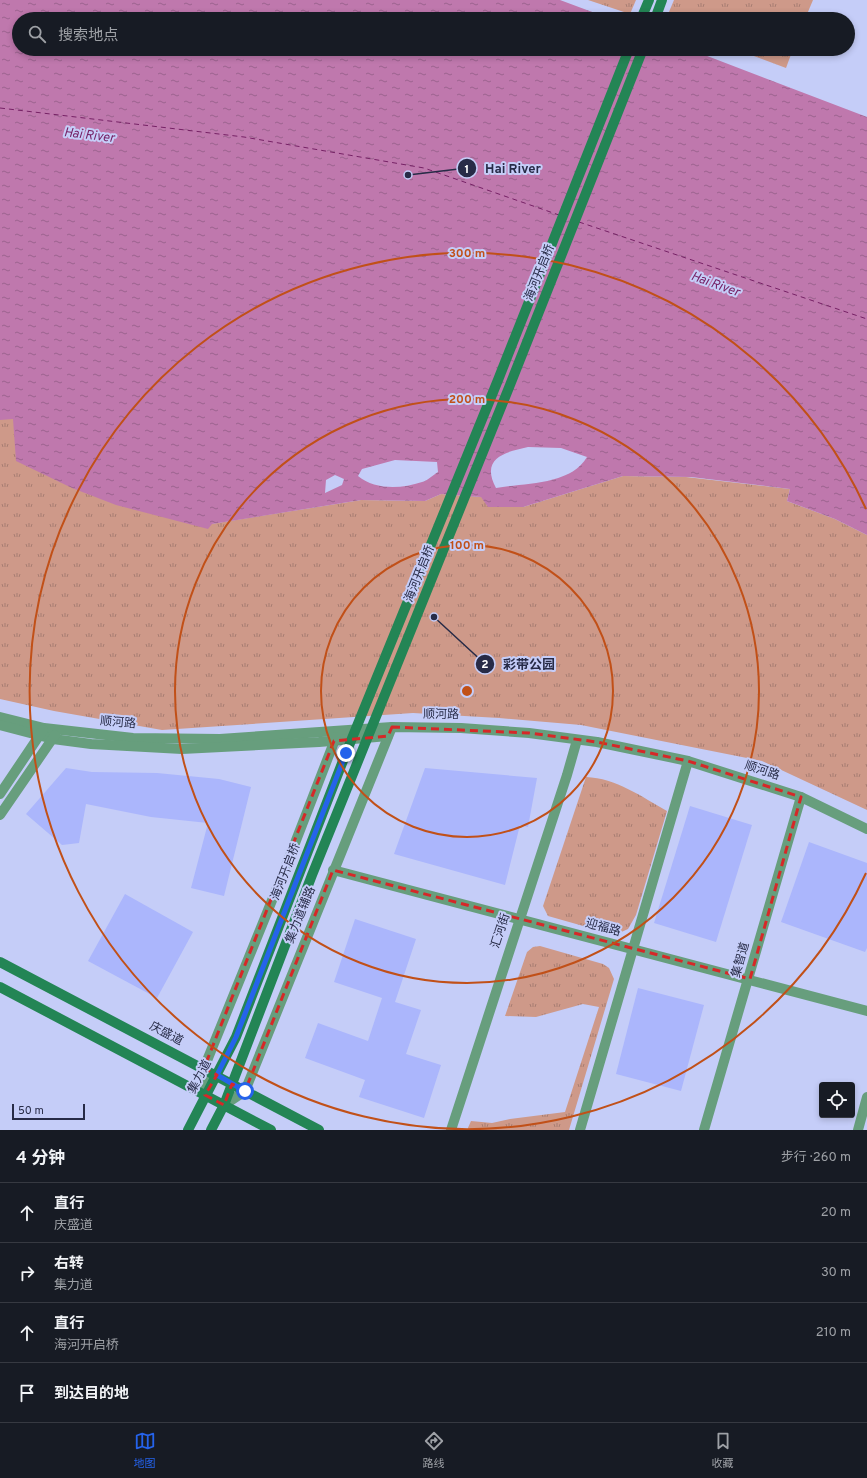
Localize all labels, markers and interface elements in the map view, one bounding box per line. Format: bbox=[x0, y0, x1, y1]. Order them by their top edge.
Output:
search box bbox=[12, 12, 855, 56]
icon: search bbox=[26, 23, 48, 45]
text: 搜索地点 bbox=[58, 27, 118, 46]
water label: Hai River bbox=[63, 125, 116, 147]
callout: Hai River bbox=[457, 156, 549, 181]
text: 1 bbox=[465, 162, 469, 178]
text: Hai River bbox=[485, 162, 542, 178]
street label: 海河开启桥 bbox=[521, 242, 559, 304]
text: 300 m bbox=[449, 246, 485, 262]
water label: Hai River bbox=[688, 269, 743, 302]
text: 200 m bbox=[449, 392, 485, 408]
text: 100 m bbox=[450, 538, 484, 554]
street label: 海河开启桥 bbox=[401, 543, 439, 605]
callout: 彩带公园 bbox=[475, 652, 563, 677]
text: 2 bbox=[481, 657, 489, 673]
text: 彩带公园 bbox=[503, 657, 555, 674]
centre of rings bbox=[460, 684, 474, 698]
street label: 顺河路 bbox=[423, 707, 459, 723]
street label: 顺河路 bbox=[99, 713, 137, 733]
route end bbox=[337, 744, 355, 762]
street label: 顺河路 bbox=[742, 758, 782, 784]
street label: 海河开启桥 bbox=[268, 841, 304, 903]
street label: 集力道辅路 bbox=[282, 884, 320, 946]
street label: 汇河街 bbox=[488, 911, 514, 951]
street label: 迎福路 bbox=[584, 916, 622, 940]
street label: 集智道 bbox=[728, 940, 754, 980]
street label: 庆盛道 bbox=[146, 1018, 186, 1050]
street label: 集力道 bbox=[184, 1057, 216, 1097]
route start bbox=[236, 1082, 254, 1100]
map controls bbox=[819, 1082, 855, 1118]
button: locate bbox=[819, 1082, 855, 1118]
scale bar bbox=[12, 1102, 85, 1121]
text: 50 m bbox=[18, 1104, 44, 1118]
text: 4 分钟 bbox=[16, 1148, 65, 1170]
text: 步行 · 260 m bbox=[781, 1150, 851, 1166]
text: 直行 bbox=[54, 1195, 84, 1214]
icon: ahead bbox=[16, 1202, 38, 1224]
text: 20 m bbox=[821, 1205, 851, 1221]
text: 庆盛道 bbox=[54, 1218, 93, 1234]
text: 右转 bbox=[54, 1255, 84, 1274]
icon: right bbox=[16, 1262, 38, 1284]
text: 30 m bbox=[821, 1265, 851, 1281]
text: 集力道 bbox=[54, 1278, 93, 1294]
text: 直行 bbox=[54, 1315, 84, 1334]
icon: ahead bbox=[16, 1322, 38, 1344]
text: 210 m bbox=[816, 1325, 851, 1341]
text: 海河开启桥 bbox=[54, 1338, 119, 1354]
icon: arrive bbox=[16, 1382, 38, 1404]
text: 到达目的地 bbox=[54, 1385, 129, 1404]
tab: 地图 bbox=[134, 1430, 156, 1471]
tab: 路线 bbox=[423, 1430, 445, 1471]
tab: 收藏 bbox=[712, 1430, 734, 1471]

